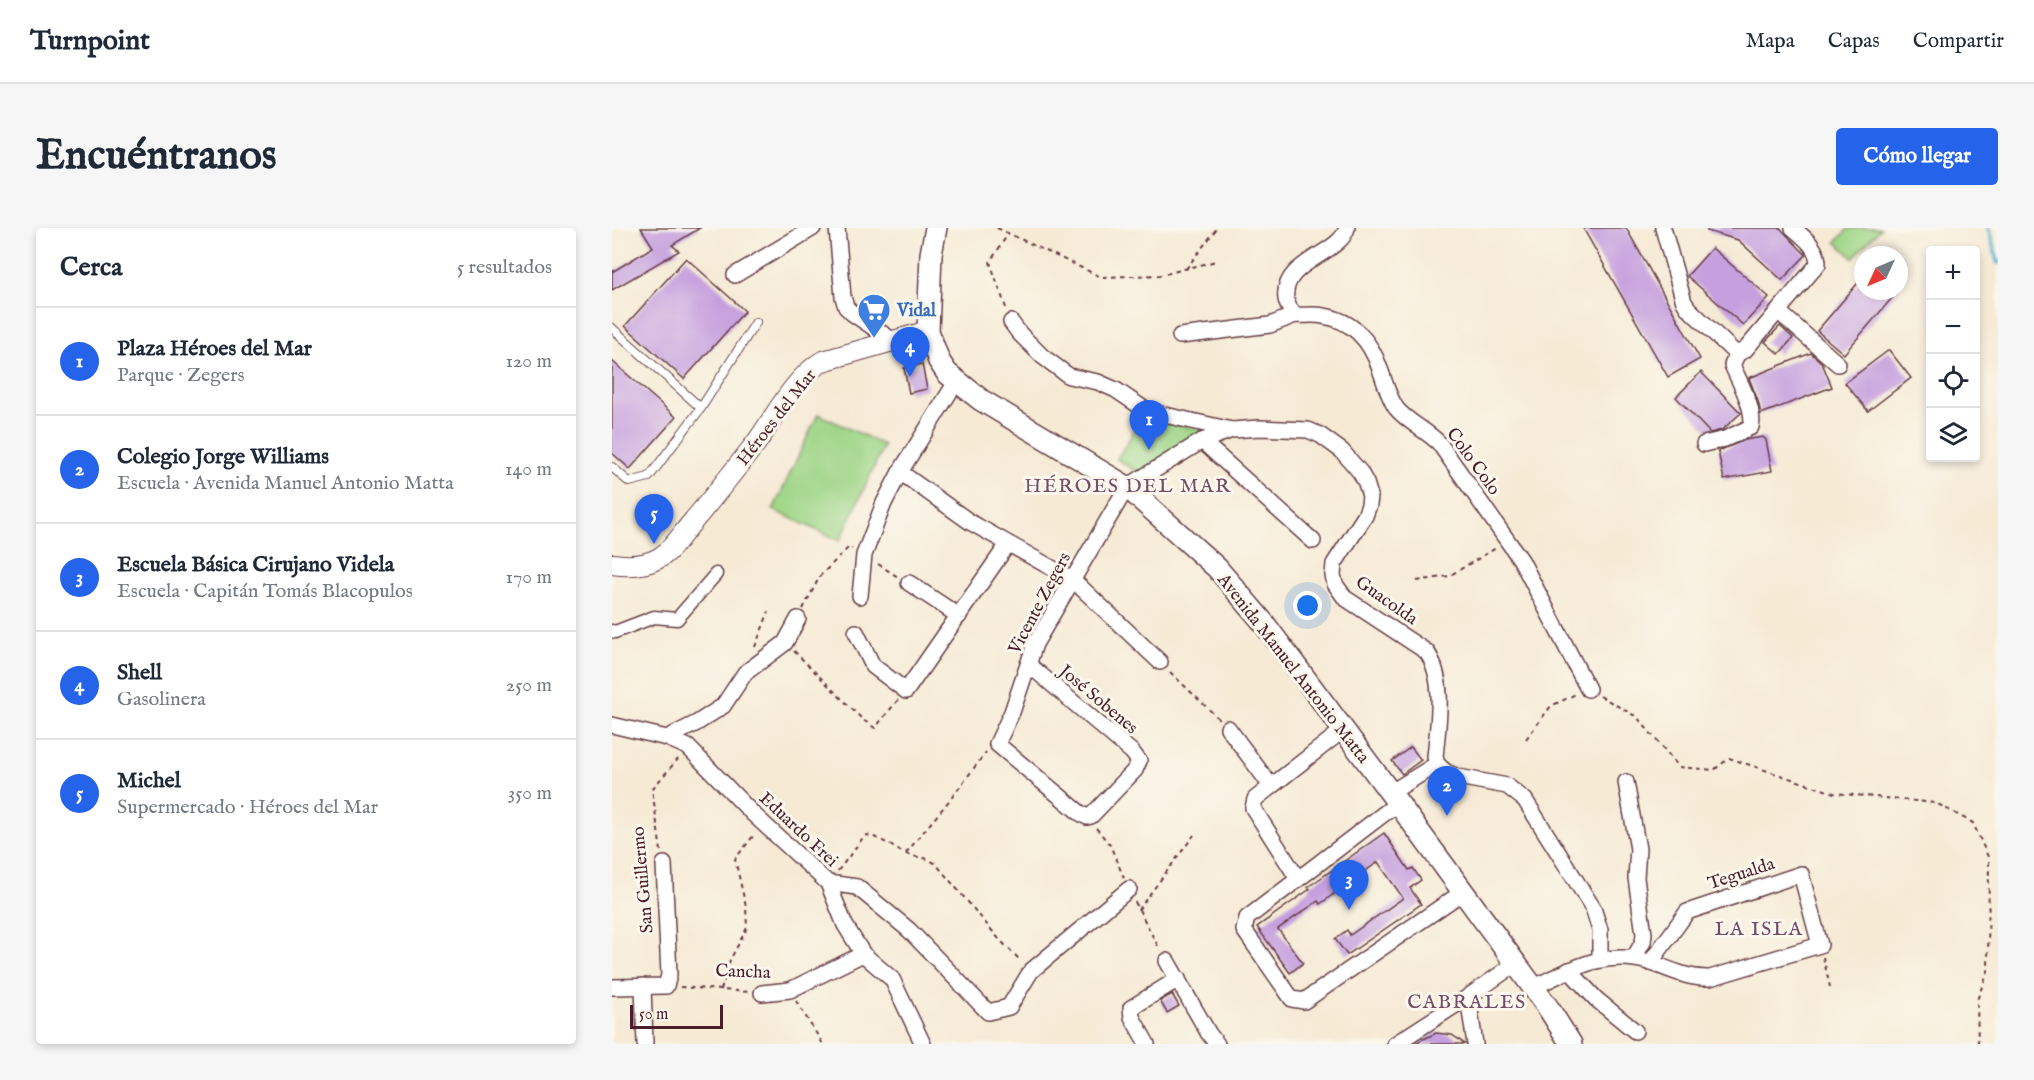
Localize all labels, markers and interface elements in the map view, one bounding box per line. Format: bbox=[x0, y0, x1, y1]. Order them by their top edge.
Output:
text: Turnpoint bbox=[30, 24, 150, 59]
text: Mapa bbox=[1746, 28, 1795, 55]
text: Capas bbox=[1828, 28, 1880, 55]
text: Compartir bbox=[1913, 28, 2004, 55]
button: Cómo llegar bbox=[1836, 128, 1998, 185]
text: Encuéntranos bbox=[36, 130, 277, 183]
north arrow bbox=[1854, 246, 1908, 300]
map controls bbox=[1926, 246, 1980, 462]
button: + bbox=[1926, 246, 1980, 300]
text: Cerca bbox=[60, 251, 122, 284]
text: 5 resultados bbox=[457, 255, 552, 280]
supermarket icon: Vidal bbox=[856, 292, 892, 339]
place label: Vidal bbox=[896, 300, 937, 323]
button: − bbox=[1926, 300, 1980, 354]
pin: 4 bbox=[890, 328, 930, 377]
text: Plaza Héroes del Mar bbox=[117, 335, 312, 363]
text: 1 bbox=[76, 349, 83, 374]
text: 120 m bbox=[506, 349, 552, 374]
button: locate bbox=[1926, 354, 1980, 408]
text: Parque · Zegers bbox=[117, 363, 245, 388]
street label: Héroes del Mar bbox=[732, 365, 822, 471]
pin: 1 bbox=[1130, 400, 1168, 450]
button: layers bbox=[1926, 408, 1980, 462]
street label: Colo Colo bbox=[1441, 424, 1505, 500]
text: Colegio Jorge Williams bbox=[117, 443, 329, 471]
text: 2 bbox=[75, 457, 84, 482]
text: 140 m bbox=[505, 457, 552, 482]
text: Escuela · Avenida Manuel Antonio Matta bbox=[117, 471, 454, 496]
district label: HÉROES DEL MAR bbox=[1024, 474, 1232, 499]
pin: 5 bbox=[634, 494, 674, 544]
street label: Vicente Zegers bbox=[1003, 549, 1077, 660]
text: Escuela Básica Cirujano Videla bbox=[117, 551, 394, 579]
text: 3 bbox=[76, 565, 83, 590]
text: 170 m bbox=[506, 565, 552, 590]
street label: Avenida Manuel Antonio Matta bbox=[1211, 569, 1374, 769]
street label: Guacolda bbox=[1350, 571, 1422, 631]
text: Escuela · Capitán Tomás Blacopulos bbox=[117, 579, 413, 604]
your location bbox=[1293, 591, 1322, 620]
text: Shell bbox=[117, 659, 162, 687]
street label: José Sobenes bbox=[1052, 659, 1142, 740]
text: 4 bbox=[75, 673, 84, 698]
text: 250 m bbox=[506, 673, 552, 698]
text: Gasolinera bbox=[117, 687, 206, 712]
pin: 2 bbox=[1428, 766, 1466, 816]
text: Michel bbox=[117, 767, 181, 795]
text: 5 bbox=[76, 781, 83, 806]
text: 350 m bbox=[508, 781, 552, 806]
street label: Eduardo Frei bbox=[754, 788, 842, 873]
text: Supermercado · Héroes del Mar bbox=[117, 795, 378, 820]
street label: San Guillermo bbox=[627, 825, 660, 934]
street label: Tegualda bbox=[1705, 853, 1778, 896]
pin: 3 bbox=[1330, 860, 1368, 910]
district label: LA ISLA bbox=[1714, 917, 1804, 942]
street label: Cancha bbox=[715, 960, 771, 985]
district label: CABRALES bbox=[1407, 990, 1527, 1015]
scale bar bbox=[630, 1002, 723, 1030]
text: 50 m bbox=[639, 1005, 668, 1025]

